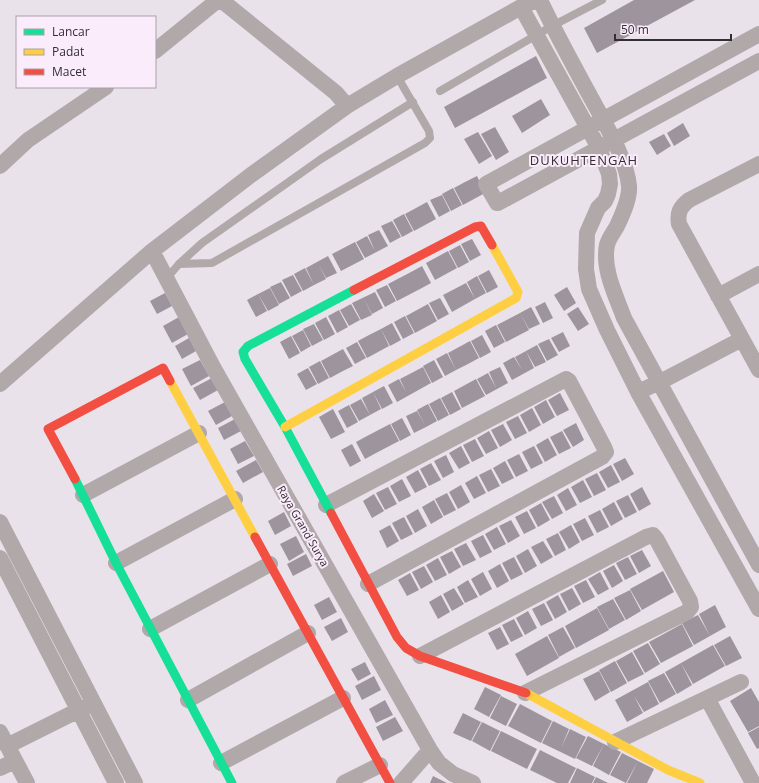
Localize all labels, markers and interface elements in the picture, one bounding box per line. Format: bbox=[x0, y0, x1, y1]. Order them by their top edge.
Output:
legend bbox=[16, 16, 156, 88]
scale bar bbox=[615, 16, 731, 42]
text: 50 m bbox=[621, 21, 649, 38]
text: Lancar bbox=[52, 23, 90, 40]
text: Padat bbox=[52, 43, 84, 60]
text: Macet bbox=[52, 63, 86, 80]
district label: DUKUHTENGAH bbox=[530, 151, 638, 169]
street label: Raya Grand Surya bbox=[274, 483, 333, 569]

